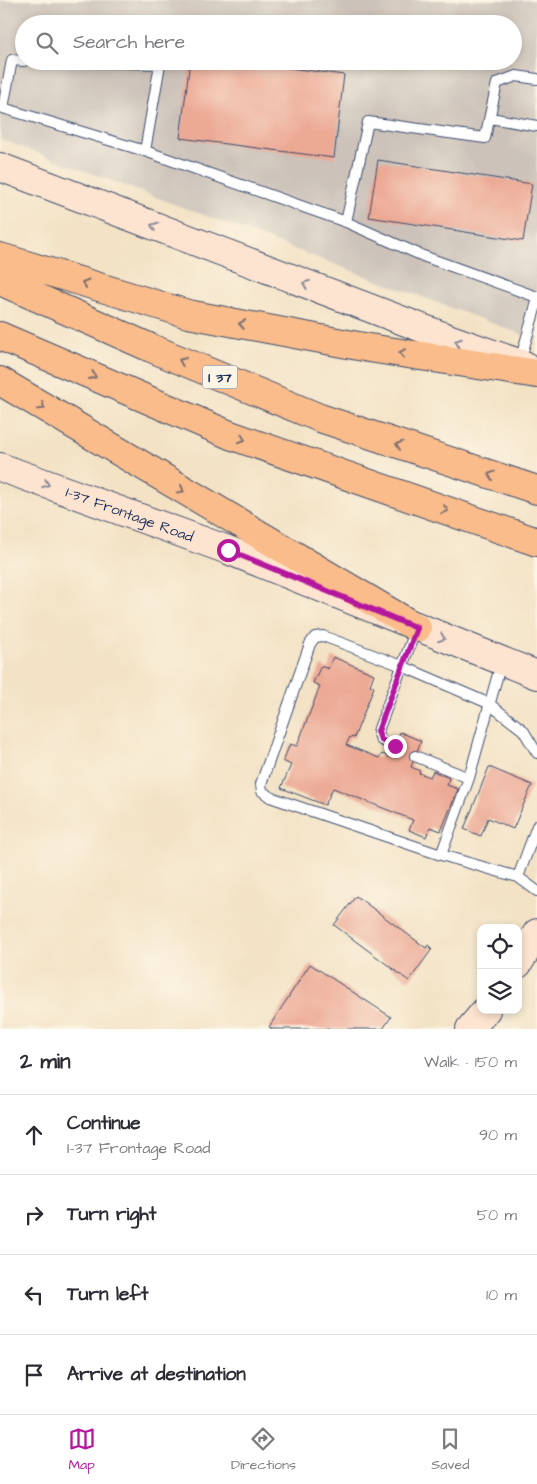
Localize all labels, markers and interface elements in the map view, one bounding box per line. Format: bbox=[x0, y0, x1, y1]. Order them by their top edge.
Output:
search box bbox=[15, 15, 522, 70]
icon: search bbox=[33, 29, 61, 57]
text: Search here bbox=[73, 29, 185, 56]
one-way arrow bbox=[150, 222, 159, 232]
one-way arrow bbox=[82, 278, 90, 288]
one-way arrow bbox=[302, 280, 311, 290]
one-way arrow bbox=[238, 320, 247, 330]
one-way arrow bbox=[454, 338, 463, 348]
one-way arrow bbox=[398, 348, 407, 358]
one-way arrow bbox=[179, 357, 187, 367]
road number: I 37 bbox=[202, 366, 238, 388]
one-way arrow bbox=[88, 369, 97, 380]
one-way arrow bbox=[36, 400, 45, 410]
one-way arrow bbox=[238, 434, 246, 444]
one-way arrow bbox=[396, 440, 404, 450]
one-way arrow bbox=[488, 471, 496, 481]
one-way arrow bbox=[41, 478, 50, 488]
street label: I-37 Frontage Road bbox=[63, 482, 197, 548]
one-way arrow bbox=[176, 483, 185, 493]
one-way arrow bbox=[440, 504, 448, 514]
route start bbox=[217, 539, 240, 562]
one-way arrow bbox=[437, 631, 446, 642]
route end bbox=[384, 735, 407, 758]
map controls bbox=[477, 924, 522, 1014]
button: locate bbox=[477, 924, 522, 969]
button: layers bbox=[477, 969, 522, 1014]
text: 2 min bbox=[20, 1047, 70, 1076]
text: Walk · 150 m bbox=[424, 1051, 517, 1073]
text: Continue bbox=[67, 1110, 141, 1137]
icon: ahead bbox=[20, 1121, 48, 1149]
text: 90 m bbox=[479, 1124, 517, 1146]
text: I-37 Frontage Road bbox=[67, 1137, 210, 1159]
icon: right bbox=[20, 1201, 48, 1229]
text: Turn right bbox=[67, 1201, 156, 1228]
text: 50 m bbox=[477, 1204, 517, 1226]
icon: left bbox=[20, 1281, 48, 1309]
text: Turn left bbox=[67, 1281, 148, 1308]
text: 10 m bbox=[486, 1284, 517, 1306]
icon: arrive bbox=[20, 1361, 48, 1389]
text: Arrive at destination bbox=[67, 1361, 246, 1388]
tab: Map bbox=[68, 1425, 96, 1475]
tab: Directions bbox=[231, 1425, 296, 1475]
tab: Saved bbox=[431, 1425, 469, 1475]

